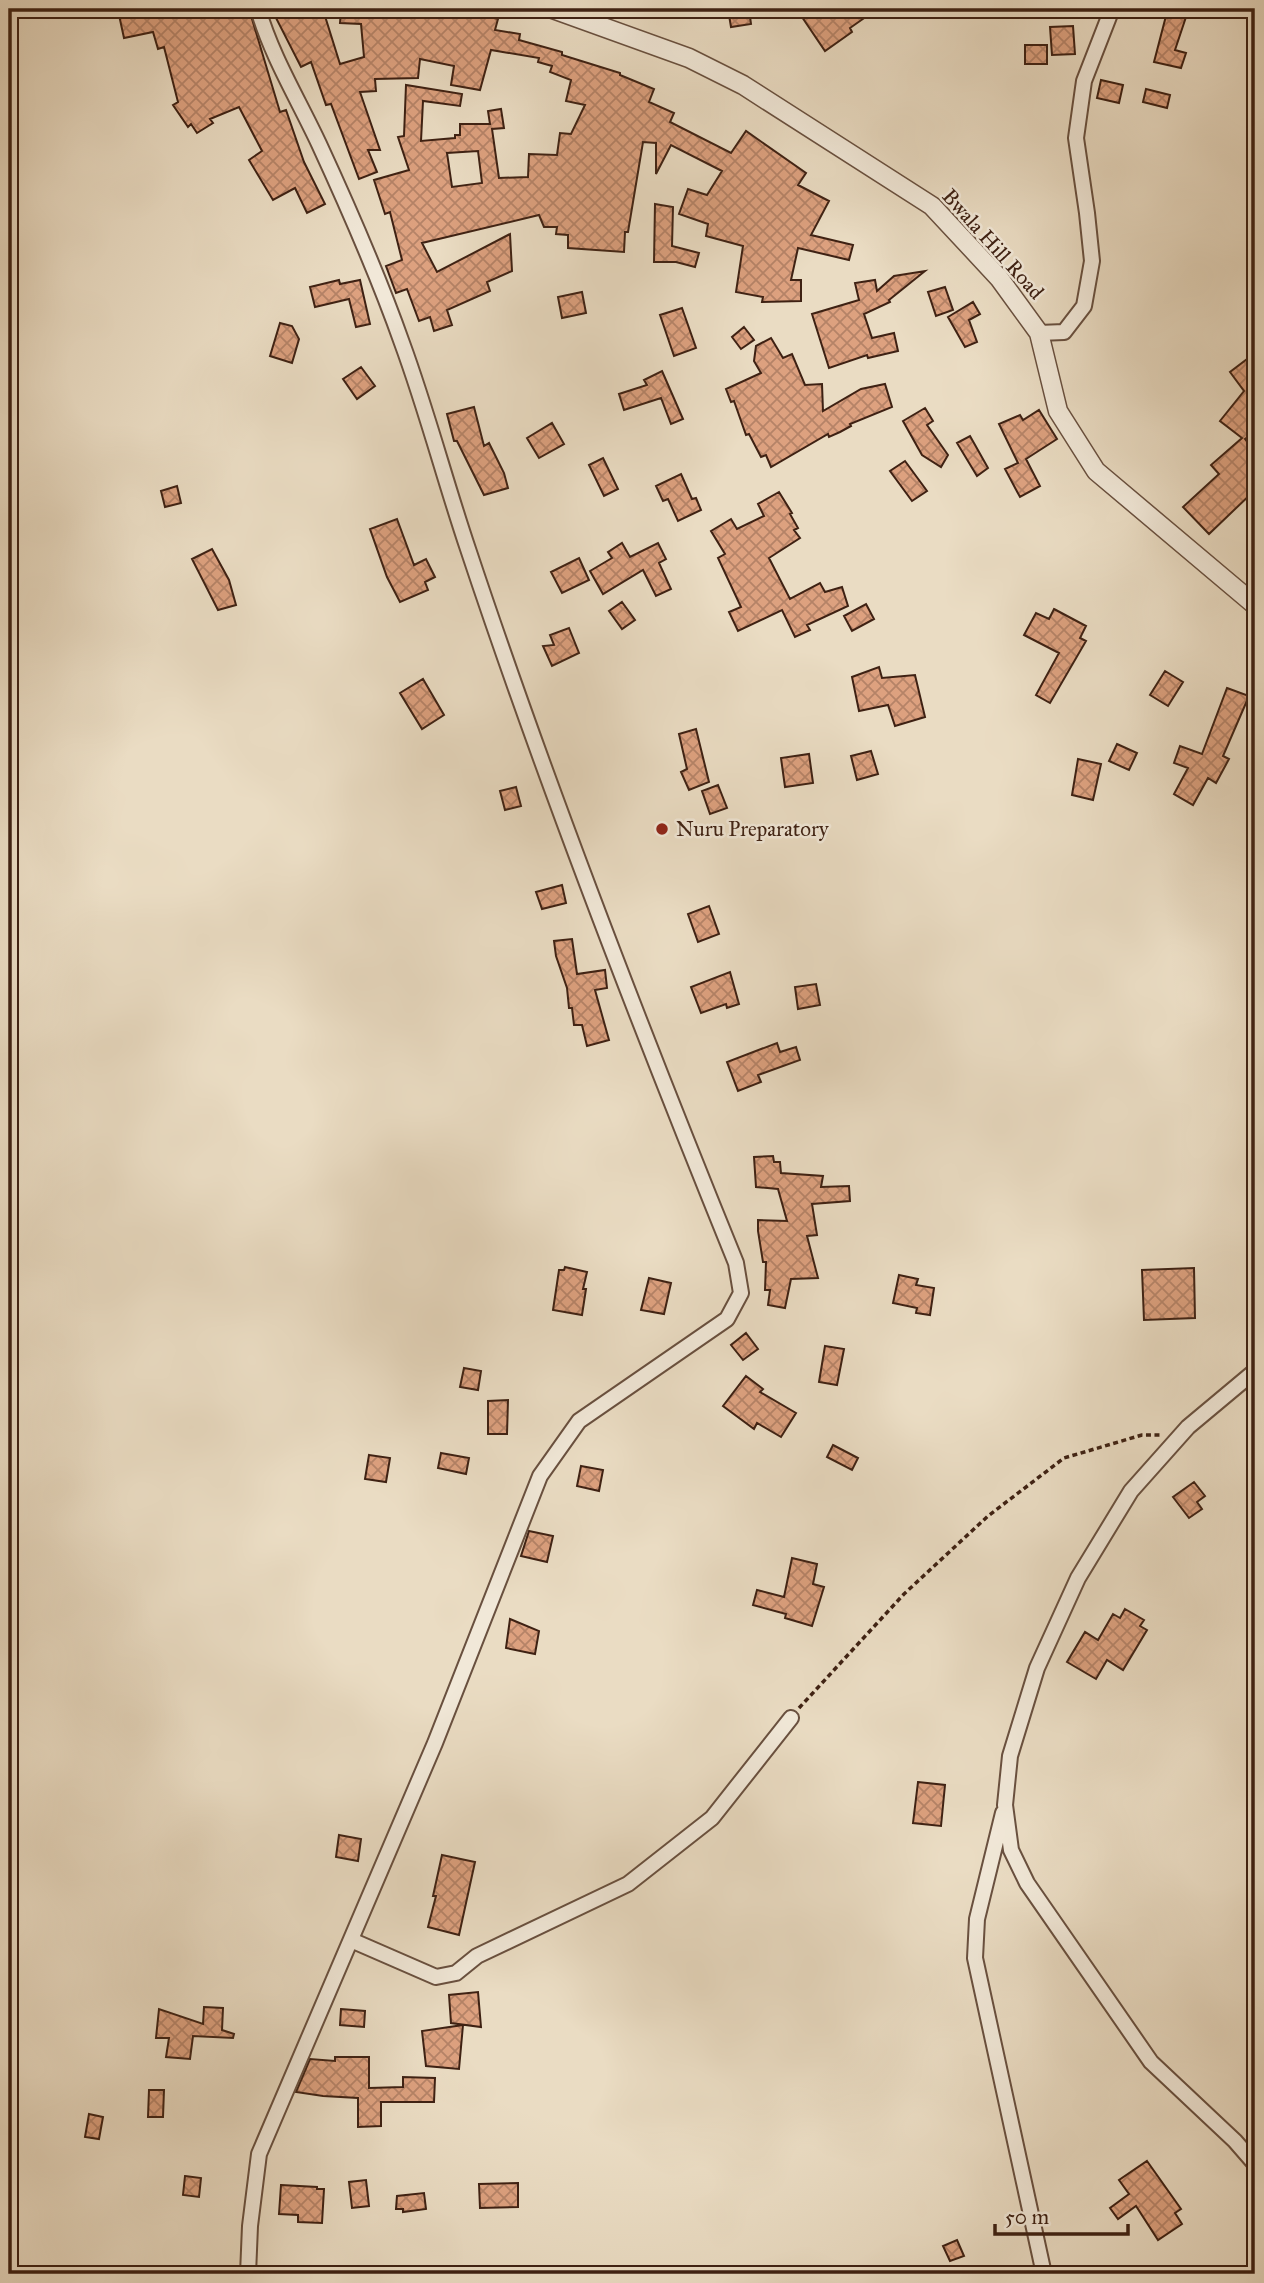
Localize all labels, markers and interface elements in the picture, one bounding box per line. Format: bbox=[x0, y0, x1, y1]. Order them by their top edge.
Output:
street label: Bwala Hill Road bbox=[936, 183, 1050, 305]
place label: Nuru Preparatory bbox=[676, 816, 830, 842]
marker: Nuru Preparatory bbox=[654, 821, 670, 837]
scale bar bbox=[995, 2192, 1128, 2236]
text: 50 m bbox=[1005, 2204, 1050, 2230]

